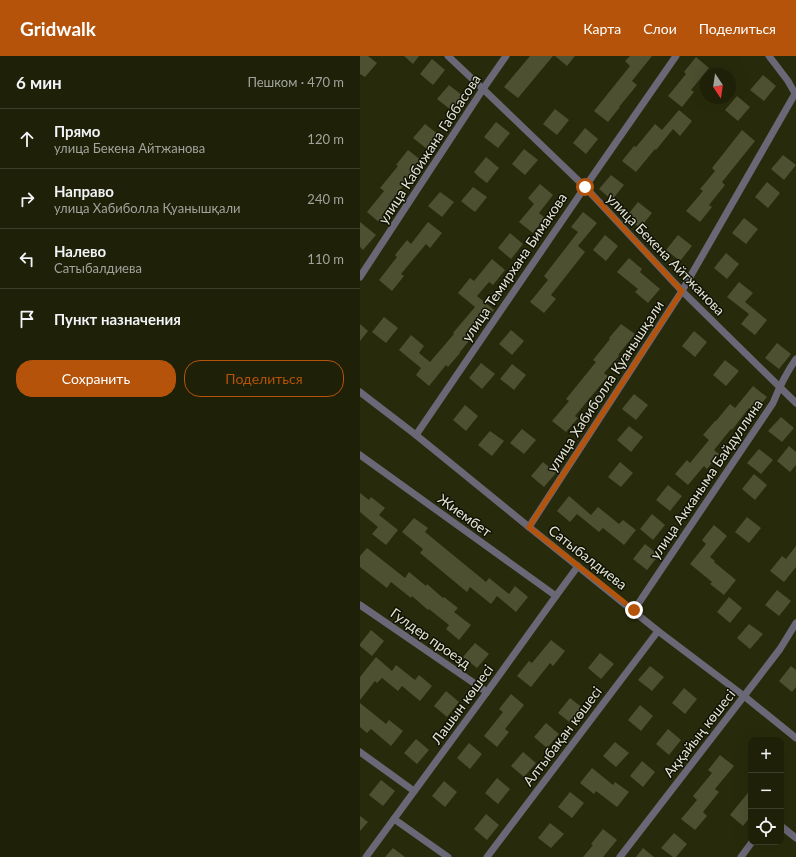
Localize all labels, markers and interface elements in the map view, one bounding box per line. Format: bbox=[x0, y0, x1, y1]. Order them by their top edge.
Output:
text: Gridwalk bbox=[20, 17, 96, 40]
text: Карта bbox=[583, 20, 621, 37]
text: Слои bbox=[643, 20, 677, 37]
text: Поделиться bbox=[699, 20, 776, 37]
north arrow bbox=[700, 68, 736, 104]
street label: улица Кабижана Габбасова bbox=[374, 71, 484, 227]
text: 6 мин bbox=[16, 72, 62, 93]
text: Пешком · 470 m bbox=[247, 74, 344, 90]
text: Прямо bbox=[54, 122, 100, 140]
icon: ahead bbox=[16, 128, 38, 150]
text: 120 m bbox=[307, 131, 344, 147]
text: улица Бекена Айтжанова bbox=[54, 140, 205, 156]
route start bbox=[576, 178, 594, 196]
text: Направо bbox=[54, 182, 114, 200]
icon: right bbox=[16, 188, 38, 210]
street label: улица Темирхана Бимакова bbox=[458, 189, 570, 345]
street label: улица Бекена Айтжанова bbox=[603, 189, 729, 319]
text: 240 m bbox=[307, 191, 344, 207]
text: улица Хабиболла Қуанышқали bbox=[54, 200, 241, 216]
text: Налево bbox=[54, 242, 106, 260]
icon: left bbox=[16, 248, 38, 270]
text: 110 m bbox=[307, 251, 344, 267]
text: Сатыбалдиева bbox=[54, 260, 142, 276]
street label: улица Хабиболла Қуанышқали bbox=[543, 297, 667, 475]
icon: arrive bbox=[16, 308, 38, 330]
text: Пункт назначения bbox=[54, 310, 181, 328]
button: Сохранить bbox=[16, 360, 176, 397]
button: Поделиться bbox=[184, 360, 344, 397]
street label: улица Акканыма Байдуллина bbox=[646, 396, 766, 562]
street label: Жиембет bbox=[435, 490, 495, 540]
street label: Сатыбалдиева bbox=[545, 521, 631, 593]
route end bbox=[625, 601, 643, 619]
street label: Гулдер проезд bbox=[388, 604, 475, 672]
street label: Лашын көшесі bbox=[427, 661, 496, 748]
street label: Алтыбақан көшесі bbox=[519, 683, 605, 789]
street label: Аққайың көшесі bbox=[660, 686, 738, 780]
map controls bbox=[748, 737, 784, 845]
button: + bbox=[748, 737, 784, 773]
button: − bbox=[748, 773, 784, 809]
button: locate bbox=[748, 809, 784, 845]

